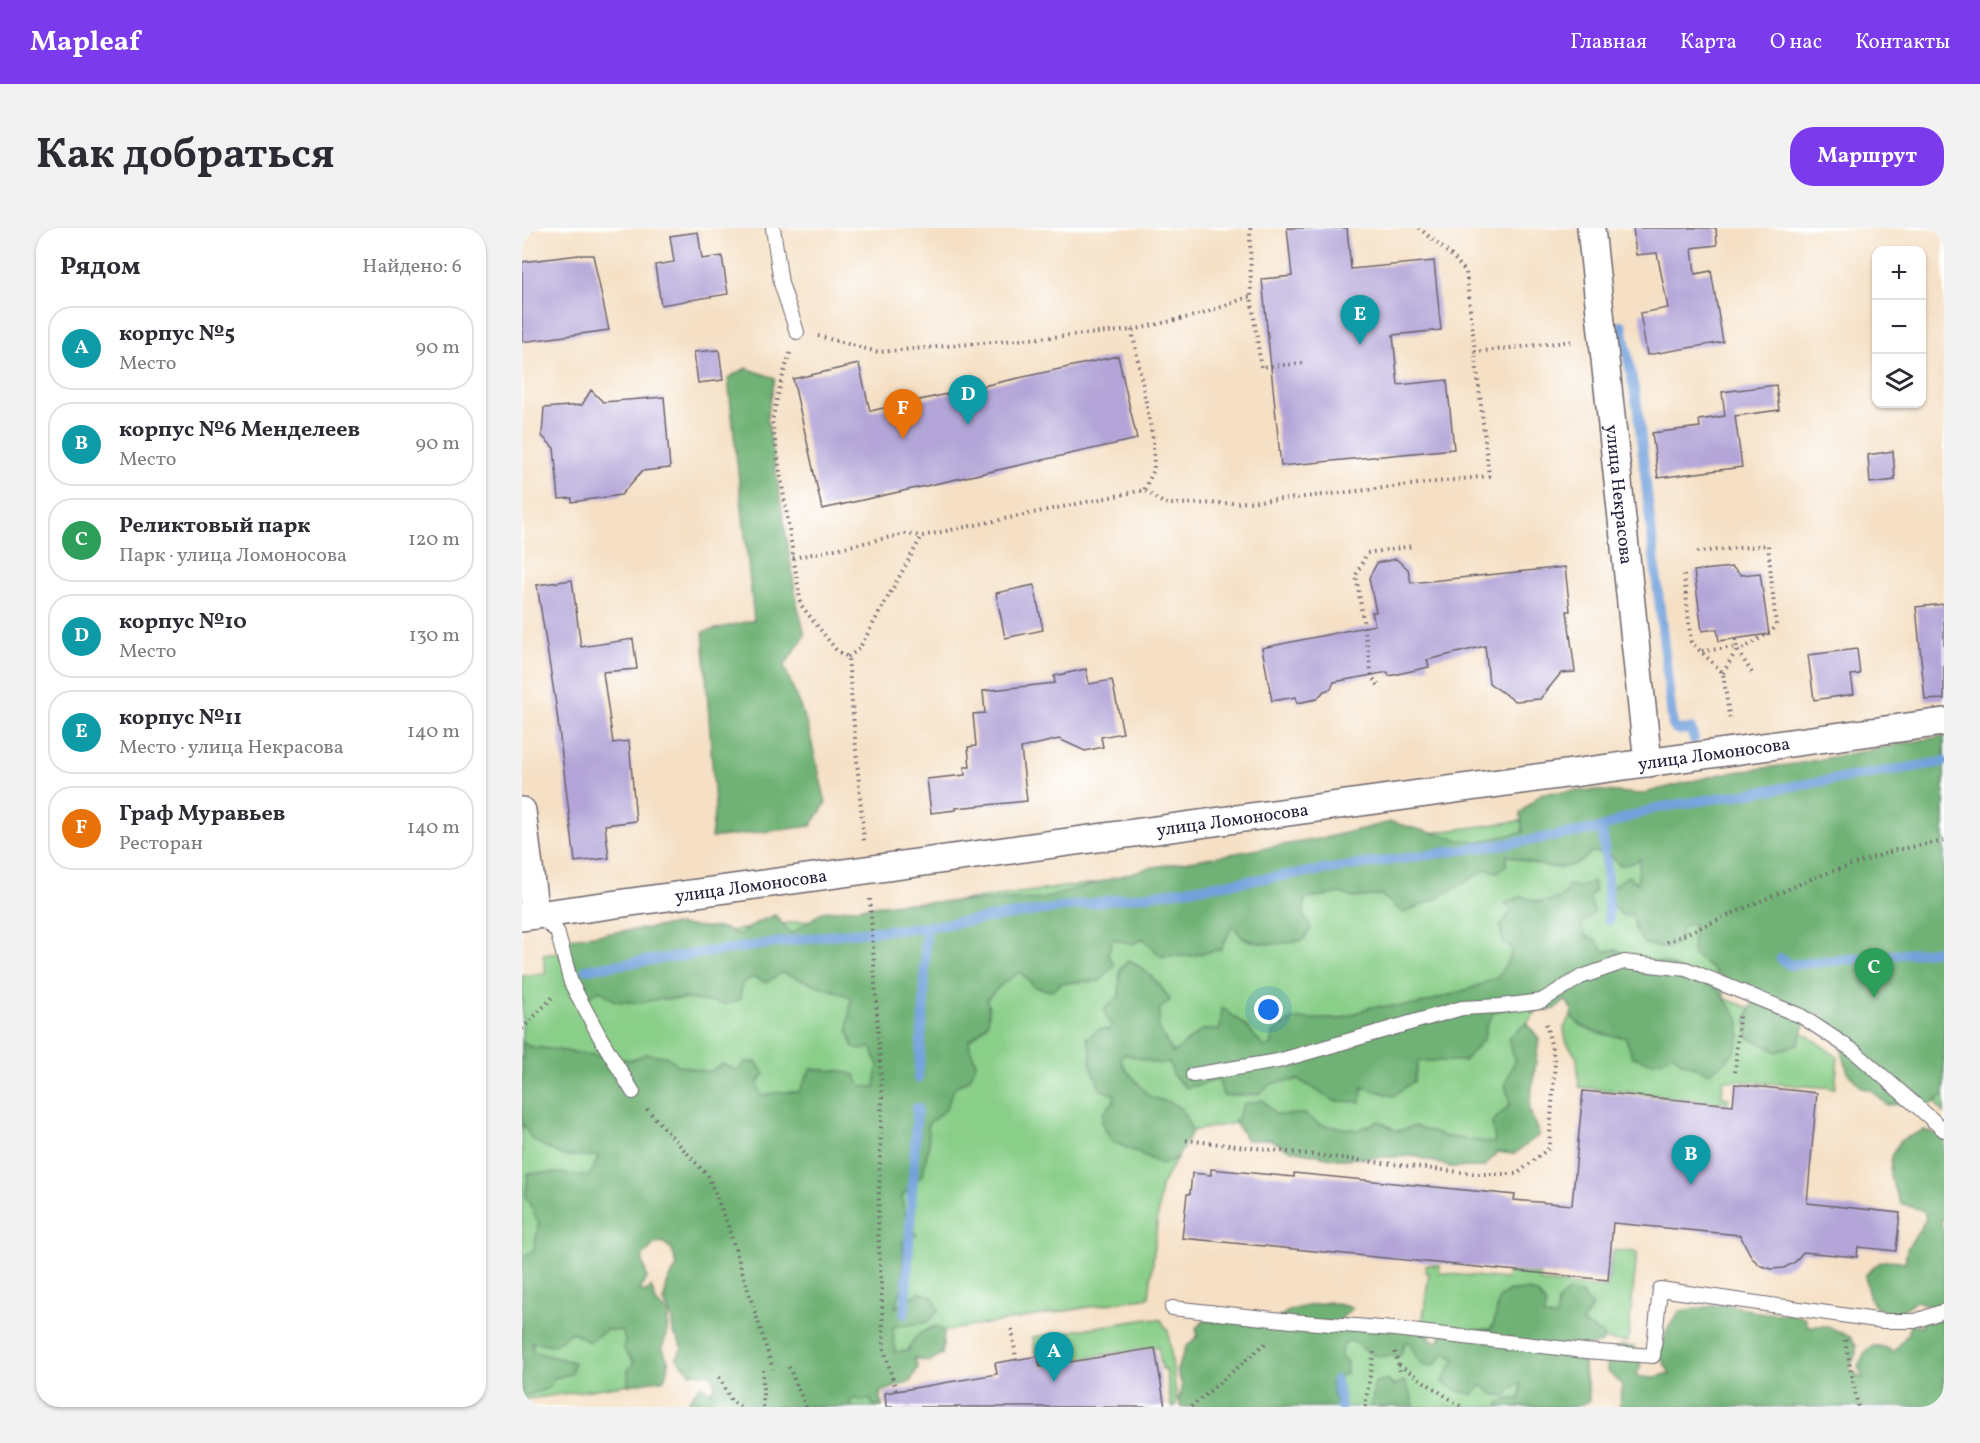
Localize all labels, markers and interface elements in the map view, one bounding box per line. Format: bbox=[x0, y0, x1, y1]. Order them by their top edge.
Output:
text: Mapleaf bbox=[30, 23, 140, 62]
text: Главная bbox=[1570, 28, 1647, 57]
text: Карта bbox=[1680, 28, 1737, 57]
text: О нас bbox=[1770, 28, 1822, 57]
text: Контакты bbox=[1855, 28, 1950, 57]
text: Как добраться bbox=[36, 127, 335, 186]
button: Маршрут bbox=[1790, 127, 1944, 186]
map controls bbox=[1872, 246, 1926, 408]
button: + bbox=[1872, 246, 1926, 300]
text: Рядом bbox=[60, 249, 140, 285]
text: Найдено: 6 bbox=[362, 253, 462, 281]
pin: E bbox=[1340, 296, 1380, 345]
button: − bbox=[1872, 300, 1926, 354]
text: корпус №5 bbox=[119, 319, 235, 350]
text: A bbox=[74, 334, 89, 362]
text: 90 m bbox=[416, 334, 460, 362]
text: Место bbox=[119, 350, 176, 378]
button: layers bbox=[1872, 354, 1926, 408]
pin: D bbox=[948, 376, 988, 425]
pin: F bbox=[884, 390, 922, 439]
text: корпус №6 Менделеев bbox=[119, 415, 360, 446]
street label: улица Некрасова bbox=[1598, 423, 1638, 566]
text: B bbox=[75, 430, 88, 458]
text: 90 m bbox=[416, 430, 460, 458]
text: Место bbox=[119, 446, 176, 474]
text: Реликтовый парк bbox=[119, 511, 310, 542]
text: C bbox=[75, 526, 88, 554]
text: 120 m bbox=[408, 526, 460, 554]
text: Парк · улица Ломоносова bbox=[119, 542, 347, 570]
text: корпус №10 bbox=[119, 607, 247, 638]
text: D bbox=[74, 622, 89, 650]
text: 130 m bbox=[409, 622, 460, 650]
text: Место bbox=[119, 638, 176, 666]
text: корпус №11 bbox=[119, 703, 242, 734]
text: E bbox=[75, 718, 88, 746]
text: 140 m bbox=[407, 718, 460, 746]
street label: улица Ломоносова bbox=[1636, 732, 1792, 778]
text: Место · улица Некрасова bbox=[119, 734, 344, 762]
street label: улица Ломоносова bbox=[1155, 798, 1310, 844]
text: Граф Муравьев bbox=[119, 799, 285, 830]
text: F bbox=[76, 814, 87, 842]
text: 140 m bbox=[407, 814, 460, 842]
text: Ресторан bbox=[119, 830, 203, 858]
street label: улица Ломоносова bbox=[673, 864, 829, 910]
pin: C bbox=[1854, 948, 1894, 998]
your location bbox=[1254, 995, 1283, 1024]
pin: B bbox=[1672, 1136, 1710, 1185]
pin: A bbox=[1034, 1332, 1074, 1382]

